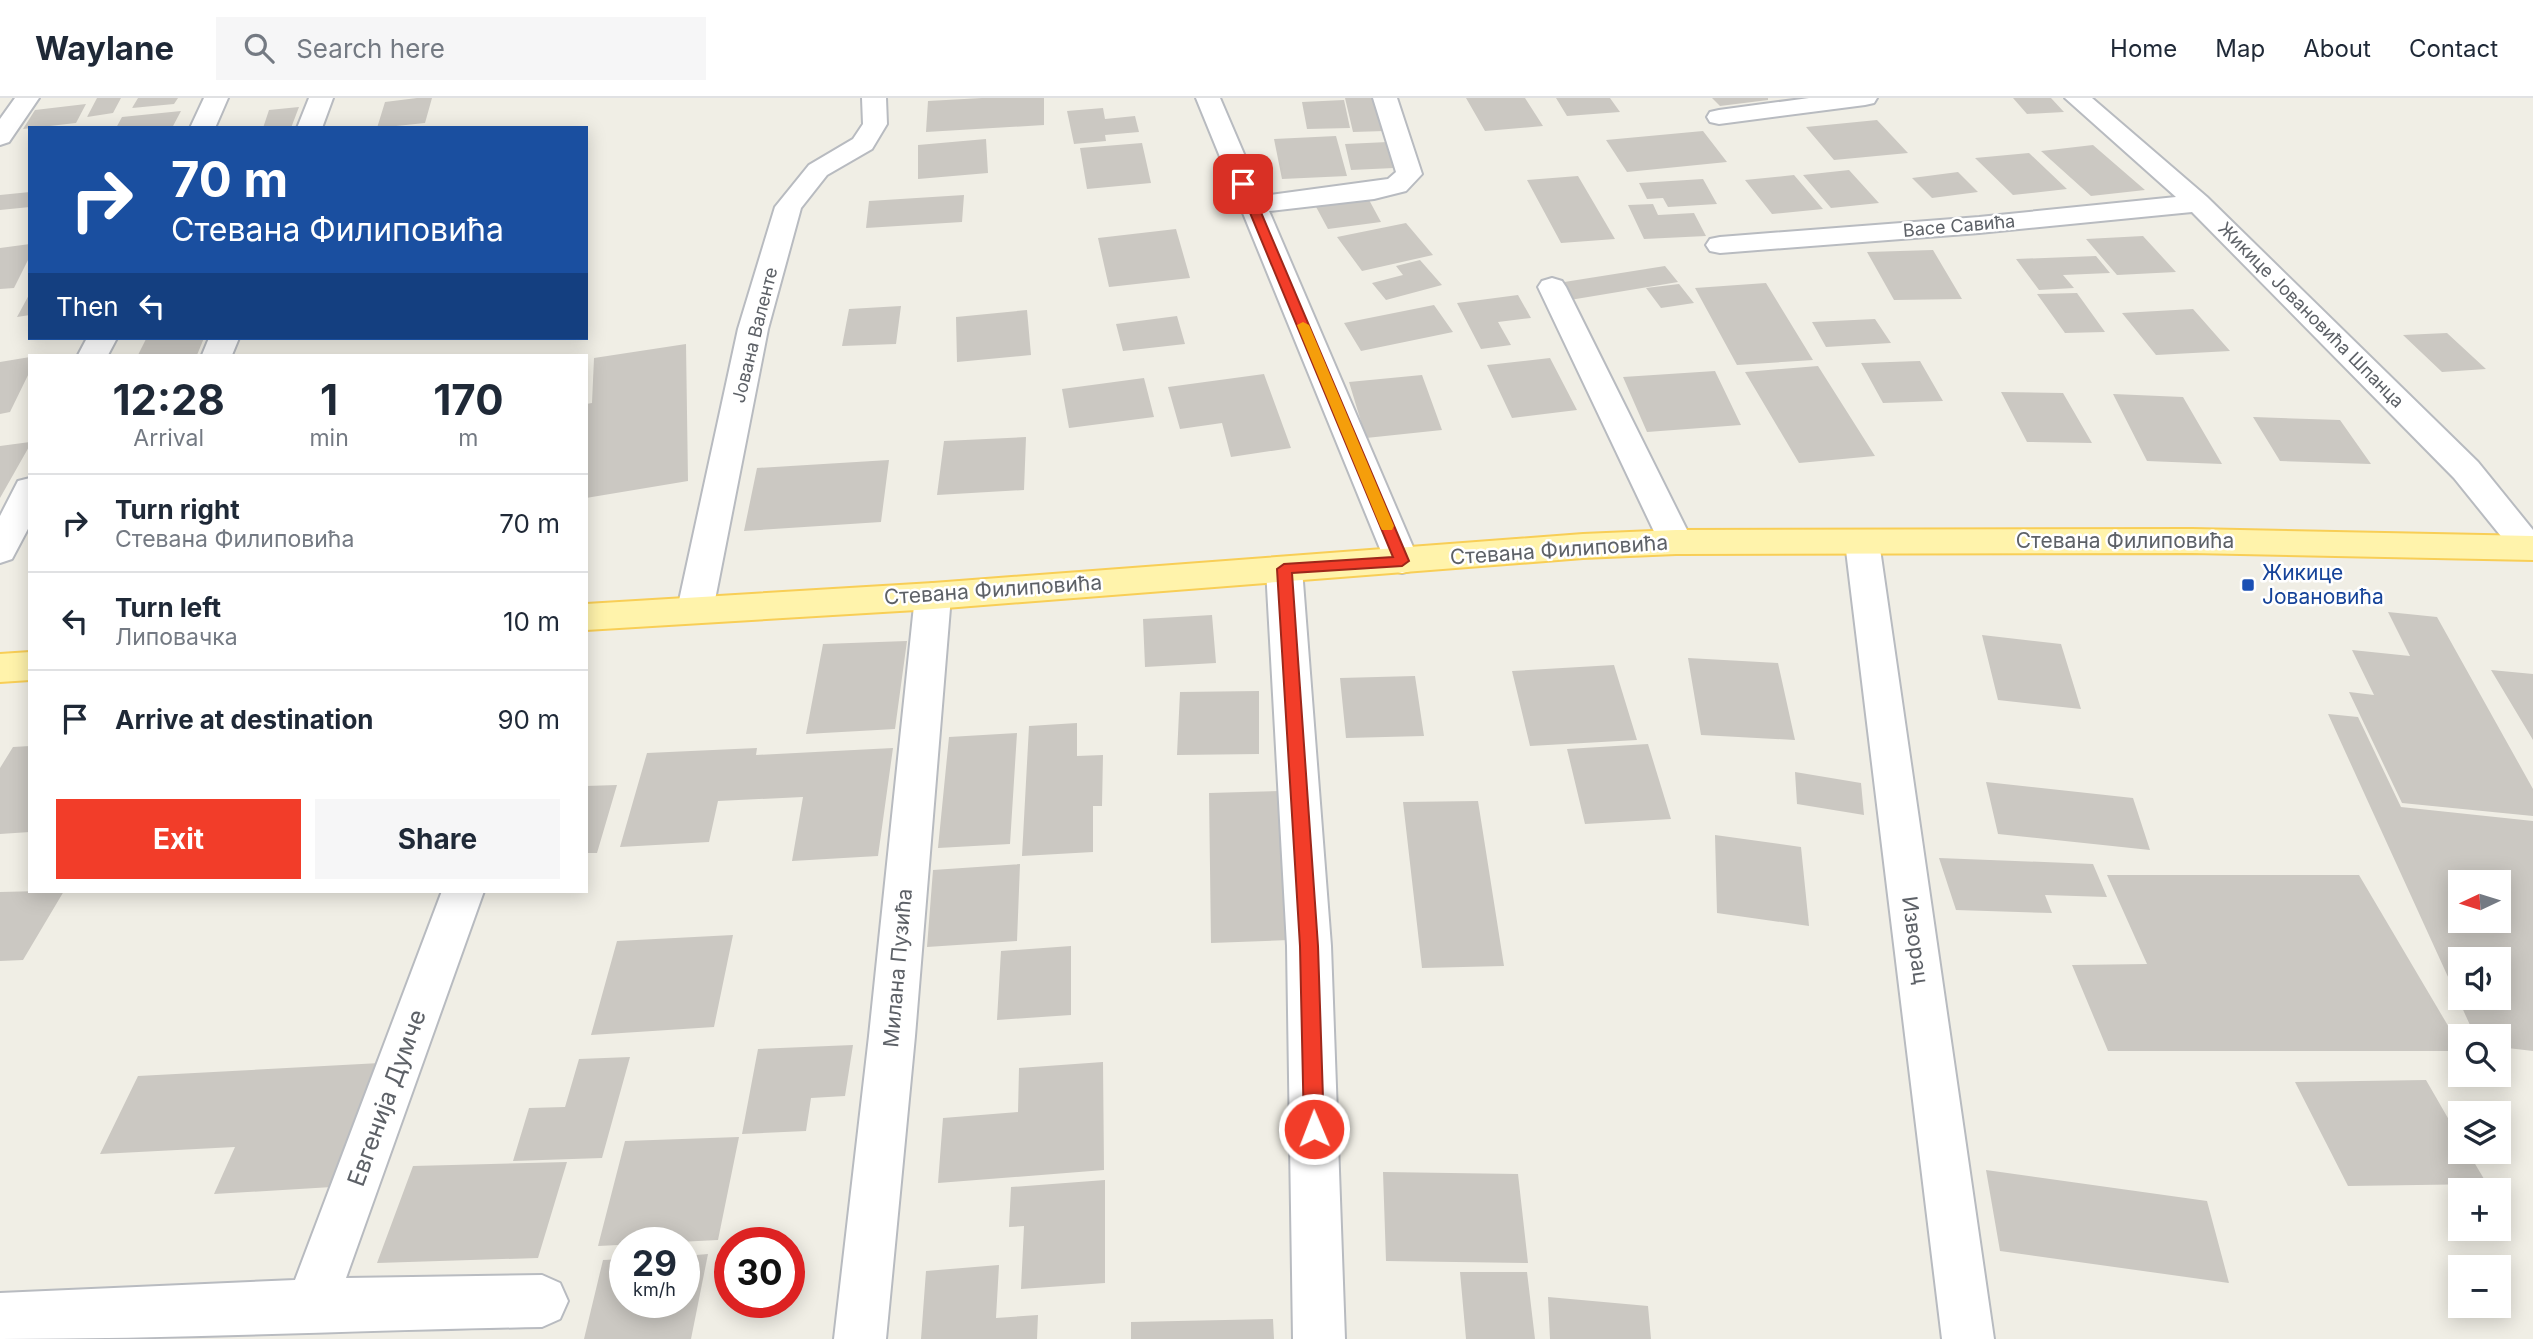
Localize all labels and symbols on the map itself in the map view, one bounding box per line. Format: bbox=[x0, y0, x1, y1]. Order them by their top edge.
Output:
pin bbox=[1213, 154, 1273, 214]
street label: Васе Савића bbox=[1902, 210, 2016, 241]
street label: Жикице Јовановића Шпанца bbox=[2214, 218, 2408, 412]
street label: Јована Валенте bbox=[727, 265, 782, 405]
street label: Стевана Филиповића bbox=[2016, 528, 2234, 553]
street label: Стевана Филиповића bbox=[1449, 529, 1669, 570]
place label: Жикице Јовановића bbox=[2262, 560, 2384, 609]
street label: Стевана Филиповића bbox=[883, 569, 1103, 610]
marker: Жикице Јовановића bbox=[2240, 577, 2256, 593]
north arrow bbox=[2448, 870, 2511, 933]
street label: Милана Пузића bbox=[878, 887, 917, 1048]
street label: Изворац bbox=[1897, 895, 1934, 986]
street label: Евгенија Думче bbox=[341, 1006, 432, 1190]
position arrow bbox=[1277, 1092, 1351, 1166]
speed limit sign: 30 bbox=[714, 1227, 805, 1318]

